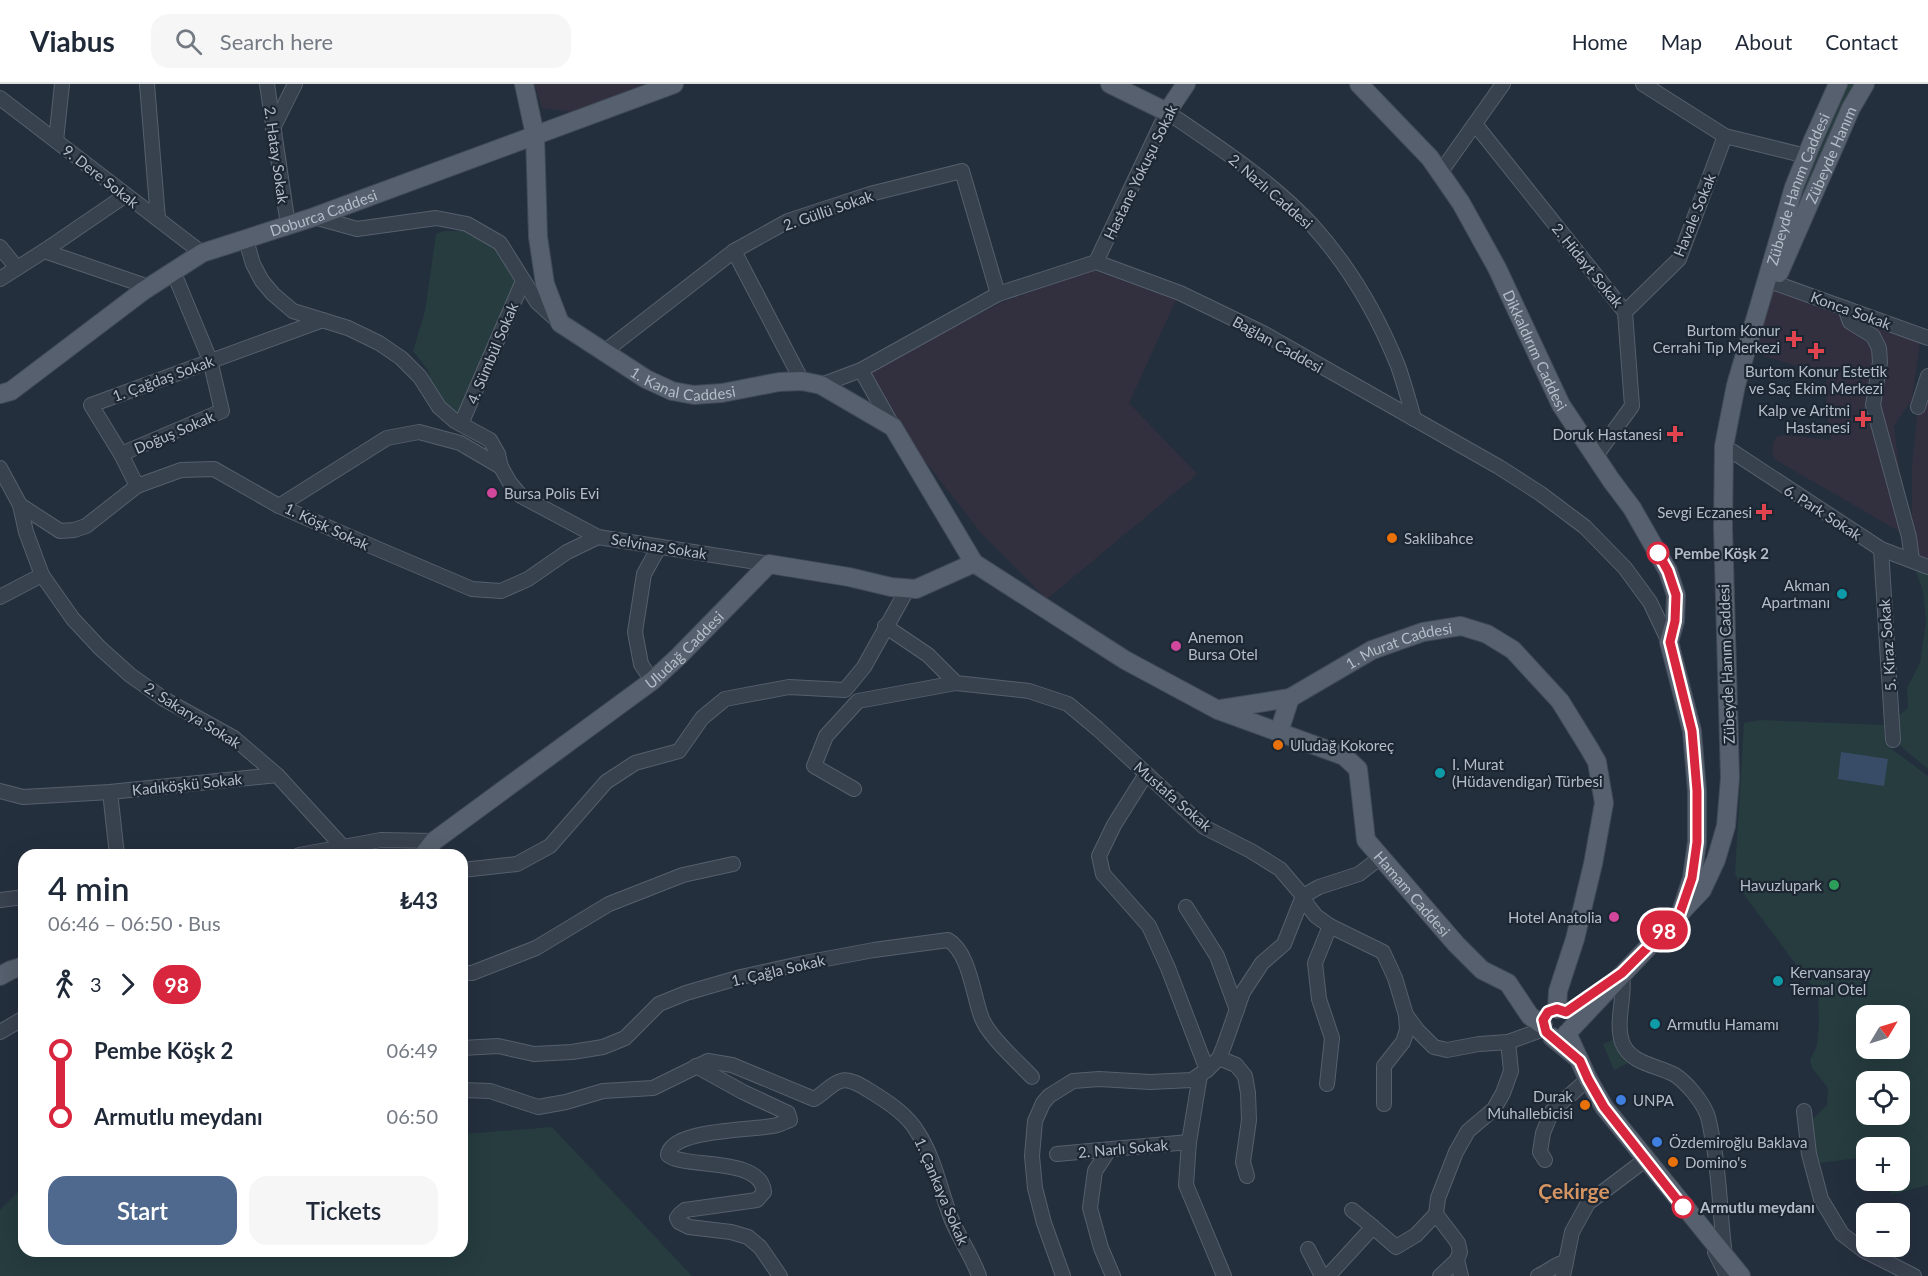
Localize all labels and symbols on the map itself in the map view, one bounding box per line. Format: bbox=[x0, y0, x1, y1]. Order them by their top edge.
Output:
street label: Hastane Yokuşu Sokak bbox=[1100, 101, 1181, 242]
street label: Zübeyde Hanım bbox=[1802, 104, 1860, 206]
street label: 2. Hatay Sokak bbox=[261, 105, 293, 205]
street label: Zübeyde Hanım Caddesi bbox=[1763, 110, 1833, 267]
street label: 9. Dere Sokak bbox=[59, 141, 143, 211]
street label: 2. Nazlı Caddesi bbox=[1226, 150, 1316, 232]
street label: Havale Sokak bbox=[1669, 170, 1719, 259]
street label: Doburca Caddesi bbox=[267, 186, 379, 240]
street label: 2. Güllü Sokak bbox=[781, 186, 876, 234]
street label: 2. Hidayt Sokak bbox=[1549, 219, 1628, 311]
street label: Dikkaldırım Caddesi bbox=[1499, 287, 1571, 414]
street label: Konca Sokak bbox=[1808, 287, 1894, 333]
street label: 4. Sümbül Sokak bbox=[463, 299, 522, 406]
street label: Bağlan Caddesi bbox=[1230, 312, 1326, 376]
place label: Burtom Konur Cerrahi Tıp Merkezi bbox=[1653, 321, 1781, 356]
marker: Burtom Konur Cerrahi Tıp Merkezi bbox=[1785, 330, 1803, 348]
marker: Burtom Konur Estetik ve Saç Ekim Merkezi bbox=[1807, 342, 1825, 360]
street label: 1. Çağdaş Sokak bbox=[110, 351, 217, 405]
street label: 1. Kanal Caddesi bbox=[627, 362, 737, 404]
place label: Burtom Konur Estetik ve Saç Ekim Merkezi bbox=[1745, 362, 1887, 397]
place label: Kalp ve Aritmi Hastanesi bbox=[1758, 401, 1850, 436]
street label: Doğuş Sokak bbox=[131, 407, 217, 457]
marker: Kalp ve Aritmi Hastanesi bbox=[1854, 410, 1872, 428]
place label: Doruk Hastanesi bbox=[1553, 425, 1662, 443]
marker: Doruk Hastanesi bbox=[1666, 425, 1684, 443]
street label: 6. Park Sokak bbox=[1781, 480, 1865, 544]
place label: Bursa Polis Evi bbox=[504, 484, 599, 502]
marker: Bursa Polis Evi bbox=[485, 486, 499, 500]
street label: 1. Köşk Sokak bbox=[282, 499, 372, 554]
place label: Sevgi Eczanesi bbox=[1657, 503, 1752, 521]
marker: Sevgi Eczanesi bbox=[1757, 505, 1771, 519]
place label: Saklibahce bbox=[1404, 529, 1473, 547]
street label: Selvinaz Sokak bbox=[610, 530, 708, 563]
marker: Saklibahce bbox=[1385, 531, 1399, 545]
marker: Pembe Köşk 2 bbox=[1647, 542, 1669, 564]
place label: Pembe Köşk 2 bbox=[1674, 544, 1769, 562]
place label: Akman Apartmanı bbox=[1761, 576, 1830, 611]
street label: Zübeyde Hanım Caddesi bbox=[1714, 584, 1738, 744]
marker: Akman Apartmanı bbox=[1835, 587, 1849, 601]
street label: 5. Kiraz Sokak bbox=[1875, 598, 1899, 692]
street label: Uludağ Caddesi bbox=[641, 607, 727, 692]
street label: 1. Murat Caddesi bbox=[1342, 619, 1453, 672]
place label: Anemon Bursa Otel bbox=[1188, 628, 1258, 663]
marker: Anemon Bursa Otel bbox=[1169, 639, 1183, 653]
street label: 2. Sakarya Sokak bbox=[141, 678, 245, 752]
place label: Uludağ Kokoreç bbox=[1290, 736, 1394, 754]
marker: Uludağ Kokoreç bbox=[1271, 738, 1285, 752]
place label: I. Murat (Hüdavendigar) Türbesi bbox=[1452, 755, 1603, 790]
street label: Mustafa Sokak bbox=[1130, 757, 1216, 835]
marker: I. Murat (Hüdavendigar) Türbesi bbox=[1433, 766, 1447, 780]
street label: Kadıköşkü Sokak bbox=[131, 769, 243, 799]
street label: Hamam Caddesi bbox=[1371, 847, 1454, 940]
place label: Havuzlupark bbox=[1740, 876, 1822, 894]
marker: Havuzlupark bbox=[1827, 878, 1841, 892]
place label: Hotel Anatolia bbox=[1508, 908, 1602, 926]
marker: Hotel Anatolia bbox=[1607, 910, 1621, 924]
line badge: 98 bbox=[1637, 910, 1691, 950]
street label: 1. Çağla Sokak bbox=[729, 950, 827, 990]
place label: Kervansaray Termal Otel bbox=[1790, 963, 1871, 998]
marker: Kervansaray Termal Otel bbox=[1771, 974, 1785, 988]
north arrow bbox=[1856, 1005, 1910, 1059]
place label: Armutlu Hamamı bbox=[1667, 1015, 1779, 1033]
marker: Armutlu Hamamı bbox=[1648, 1017, 1662, 1031]
place label: Durak Muhallebicisi bbox=[1487, 1087, 1573, 1122]
place label: UNPA bbox=[1633, 1091, 1675, 1109]
marker: UNPA bbox=[1614, 1093, 1628, 1107]
marker: Durak Muhallebicisi bbox=[1578, 1098, 1592, 1112]
place label: Özdemiroğlu Baklava bbox=[1669, 1133, 1807, 1151]
street label: 1. Çankaya Sokak bbox=[911, 1135, 973, 1248]
street label: 2. Narlı Sokak bbox=[1077, 1135, 1169, 1161]
marker: Özdemiroğlu Baklava bbox=[1650, 1135, 1664, 1149]
place label: Domino's bbox=[1685, 1153, 1747, 1171]
marker: Domino's bbox=[1666, 1155, 1680, 1169]
district label: Çekirge bbox=[1538, 1178, 1610, 1203]
marker: Armutlu meydanı bbox=[1672, 1196, 1694, 1218]
place label: Armutlu meydanı bbox=[1699, 1198, 1815, 1216]

